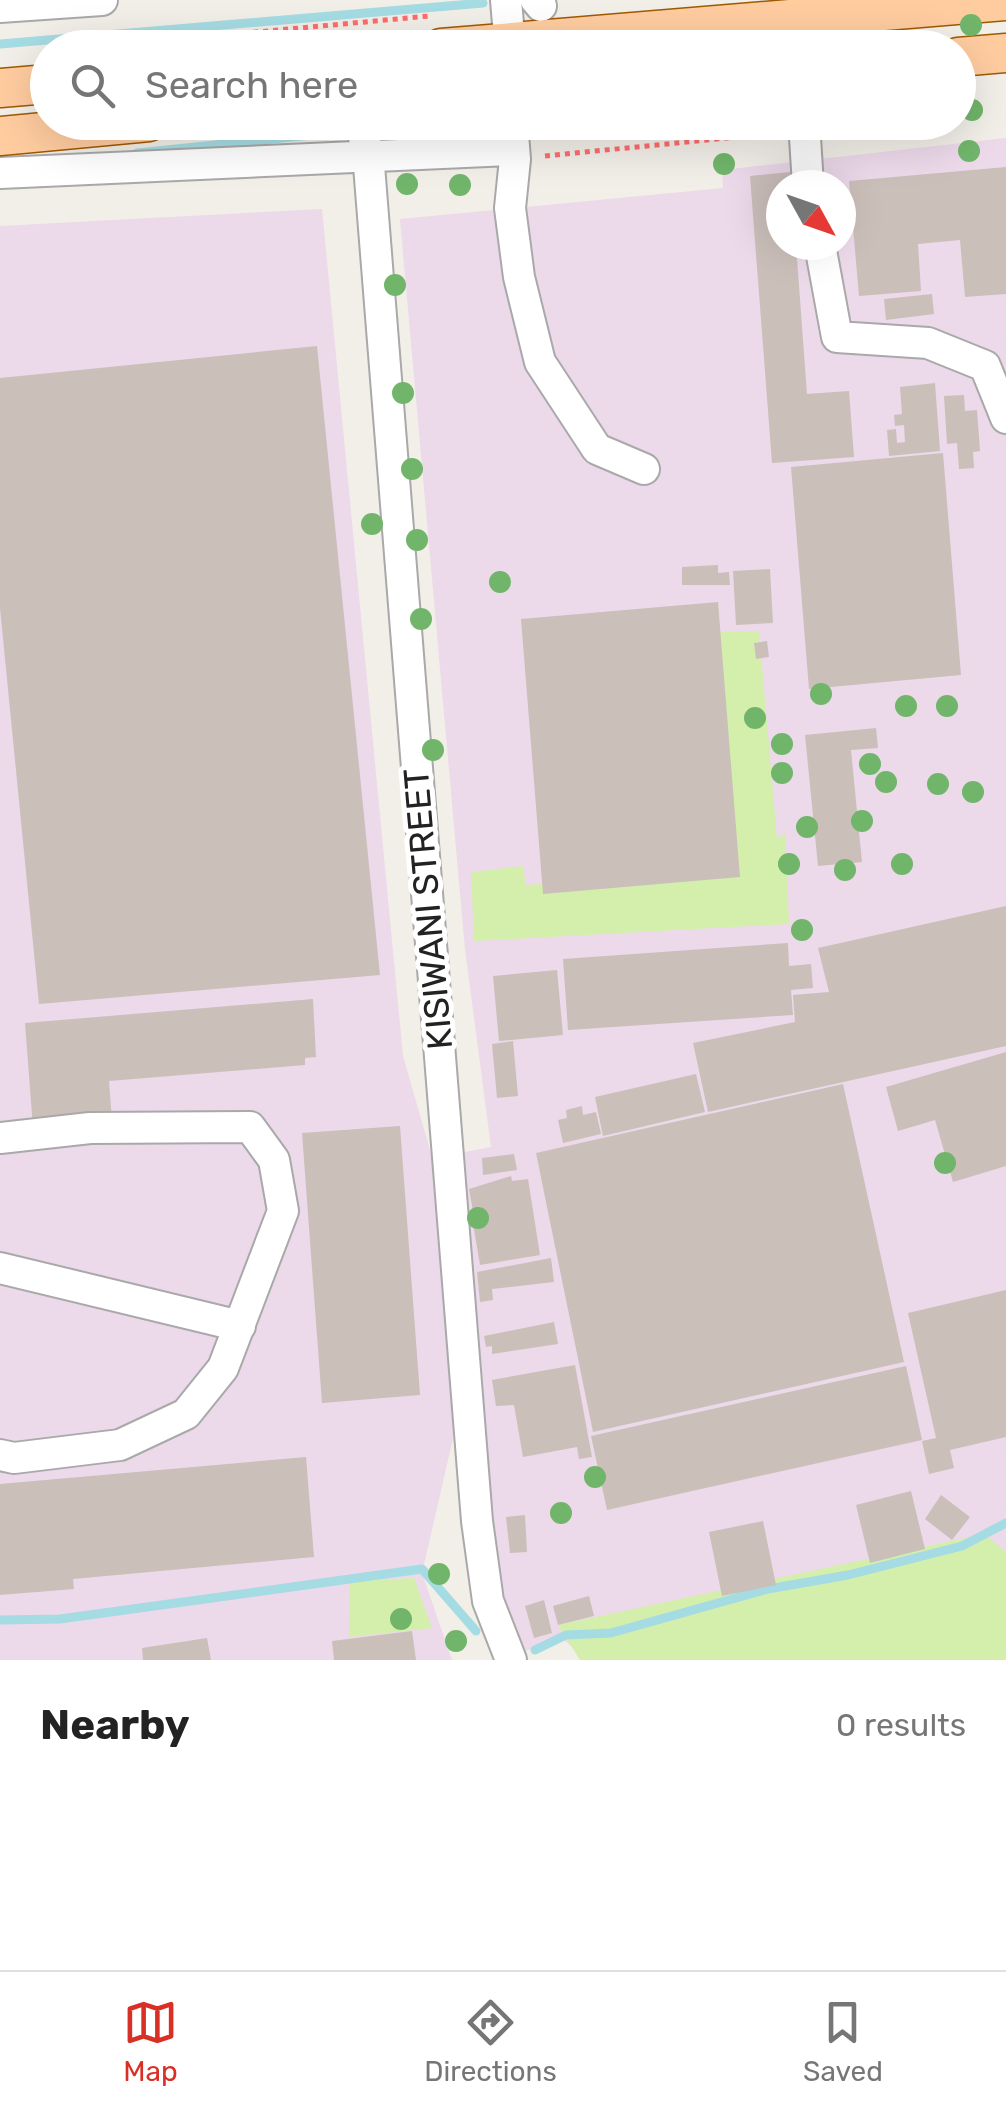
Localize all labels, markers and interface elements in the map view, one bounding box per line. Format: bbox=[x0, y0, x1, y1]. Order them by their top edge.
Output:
search box bbox=[30, 30, 976, 140]
icon: search bbox=[65, 58, 120, 113]
text: Search here bbox=[145, 62, 358, 108]
north arrow bbox=[766, 170, 856, 260]
street label: KISIWANI STREET bbox=[395, 767, 461, 1051]
text: Nearby bbox=[40, 1700, 190, 1750]
text: 0 results bbox=[836, 1706, 966, 1744]
tab: Map bbox=[123, 1995, 178, 2088]
tab: Directions bbox=[424, 1995, 557, 2088]
tab: Saved bbox=[803, 1995, 883, 2088]

